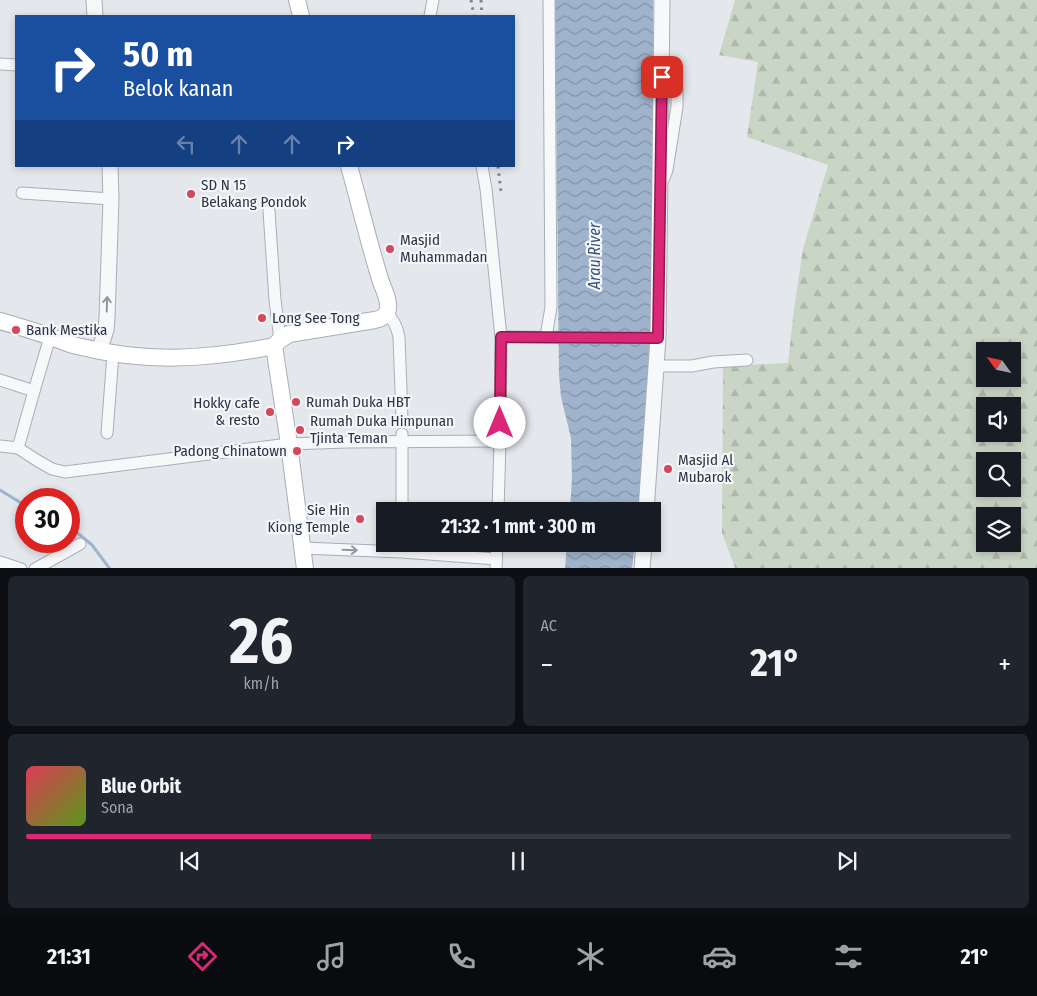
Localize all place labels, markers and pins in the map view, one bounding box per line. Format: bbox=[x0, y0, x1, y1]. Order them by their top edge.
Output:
pin bbox=[641, 56, 683, 98]
place label: SD N 15 Belakang Pondok bbox=[201, 176, 307, 211]
marker: SD N 15 Belakang Pondok bbox=[185, 188, 197, 200]
place label: Masjid Muhammadan bbox=[400, 231, 487, 266]
marker: Masjid Muhammadan bbox=[384, 243, 396, 255]
place label: Long See Tong bbox=[272, 309, 359, 327]
marker: Long See Tong bbox=[256, 312, 268, 324]
place label: Bank Mestika bbox=[26, 321, 107, 339]
marker: Bank Mestika bbox=[10, 324, 22, 336]
place label: Rumah Duka HBT bbox=[306, 393, 411, 411]
place label: Hokky cafe & resto bbox=[193, 394, 260, 429]
marker: Rumah Duka HBT bbox=[290, 396, 302, 408]
marker: Hokky cafe & resto bbox=[264, 406, 276, 418]
place label: Rumah Duka Himpunan Tjinta Teman bbox=[310, 412, 454, 447]
marker: Rumah Duka Himpunan Tjinta Teman bbox=[294, 424, 306, 436]
place label: Padong Chinatown bbox=[173, 442, 287, 460]
marker: Padong Chinatown bbox=[291, 445, 303, 457]
place label: Masjid Al Mubarok bbox=[678, 451, 733, 486]
marker: Masjid Al Mubarok bbox=[662, 463, 674, 475]
place label: Sie Hin Kiong Temple bbox=[268, 501, 350, 536]
marker: Sie Hin Kiong Temple bbox=[354, 513, 366, 525]

